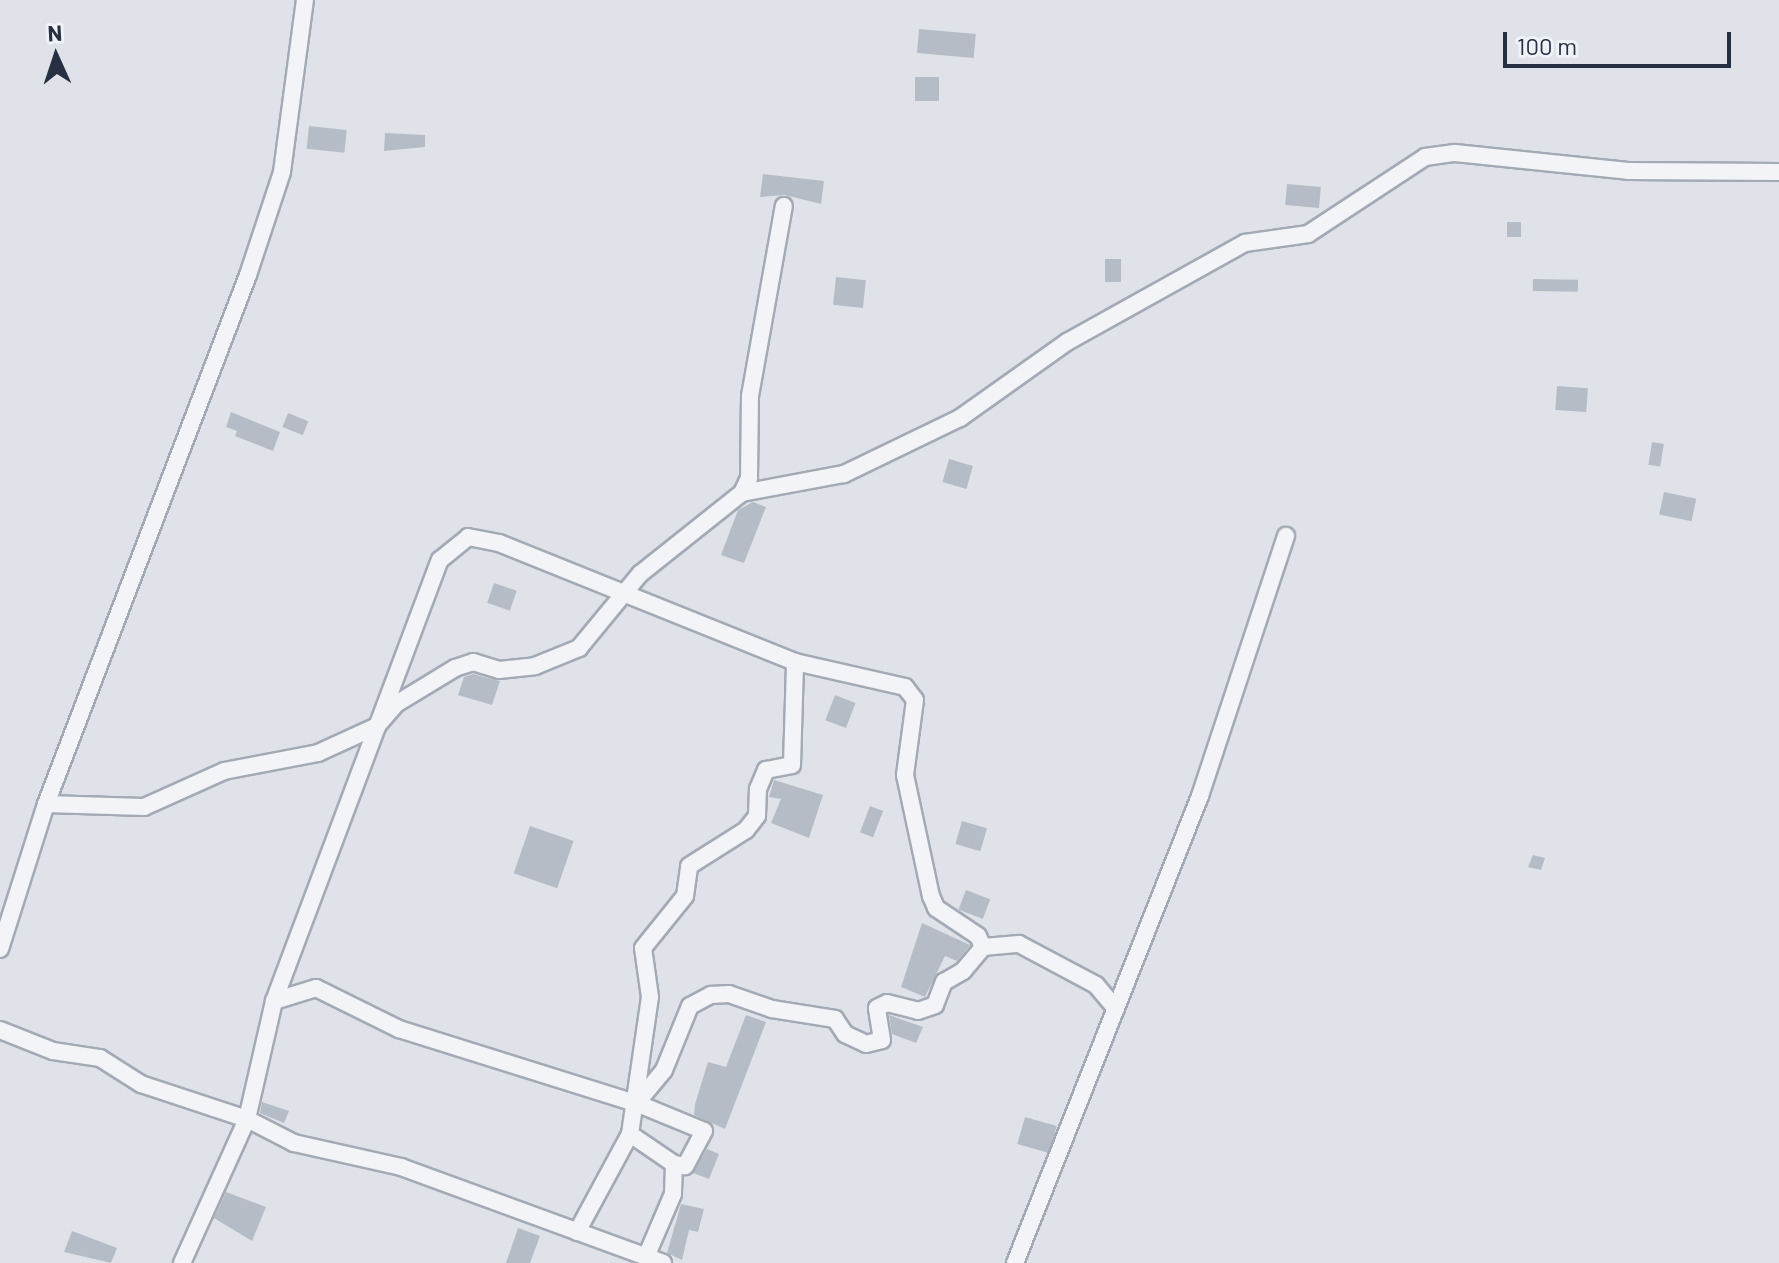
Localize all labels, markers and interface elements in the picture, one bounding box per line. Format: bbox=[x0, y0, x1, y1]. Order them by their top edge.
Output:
north arrow bbox=[16, 16, 96, 96]
scale bar bbox=[1507, 16, 1735, 66]
text: N bbox=[47, 19, 63, 45]
text: 100 m bbox=[1517, 31, 1577, 60]

